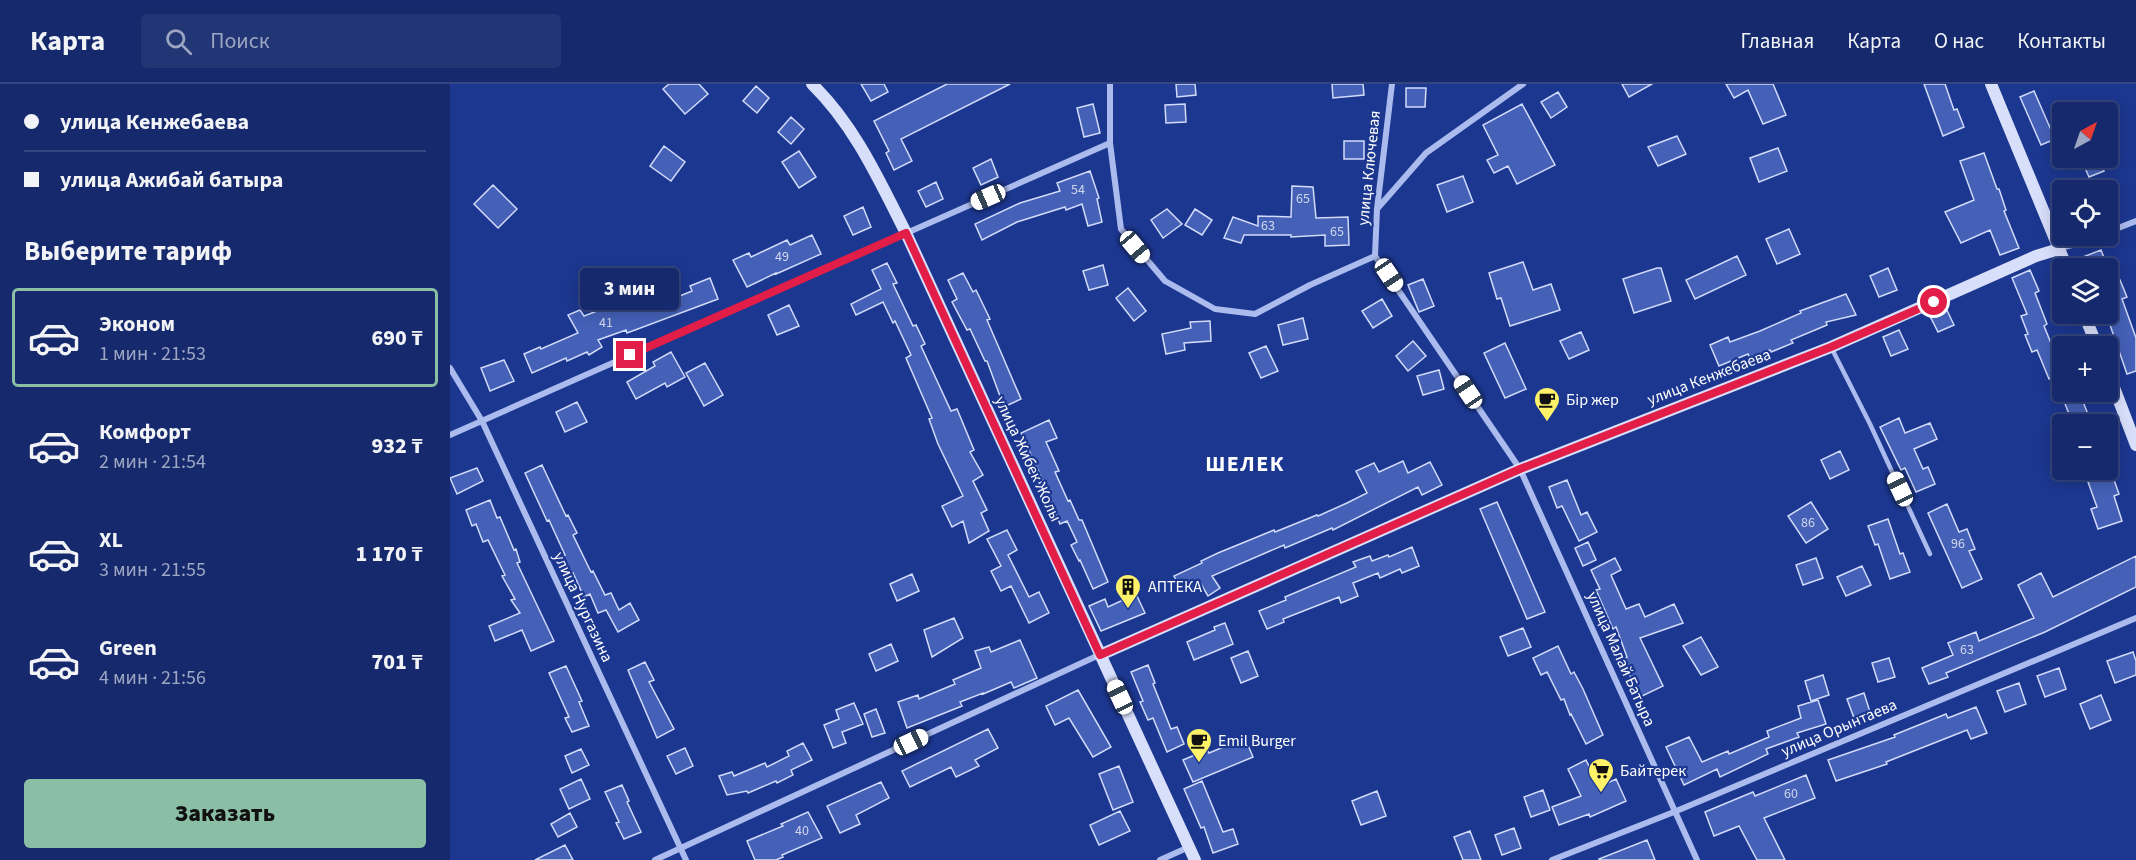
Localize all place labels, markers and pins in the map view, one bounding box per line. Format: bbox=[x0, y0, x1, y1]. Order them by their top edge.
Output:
cafe icon: Бір жер bbox=[1532, 385, 1562, 423]
place label: Бір жер bbox=[1566, 389, 1619, 411]
building icon: АПТЕКА bbox=[1113, 572, 1143, 610]
place label: АПТЕКА bbox=[1148, 576, 1202, 598]
cafe icon: Emil Burger bbox=[1184, 726, 1214, 764]
place label: Emil Burger bbox=[1218, 730, 1296, 752]
supermarket icon: Байтерек bbox=[1586, 756, 1616, 794]
place label: Байтерек bbox=[1620, 760, 1686, 782]

